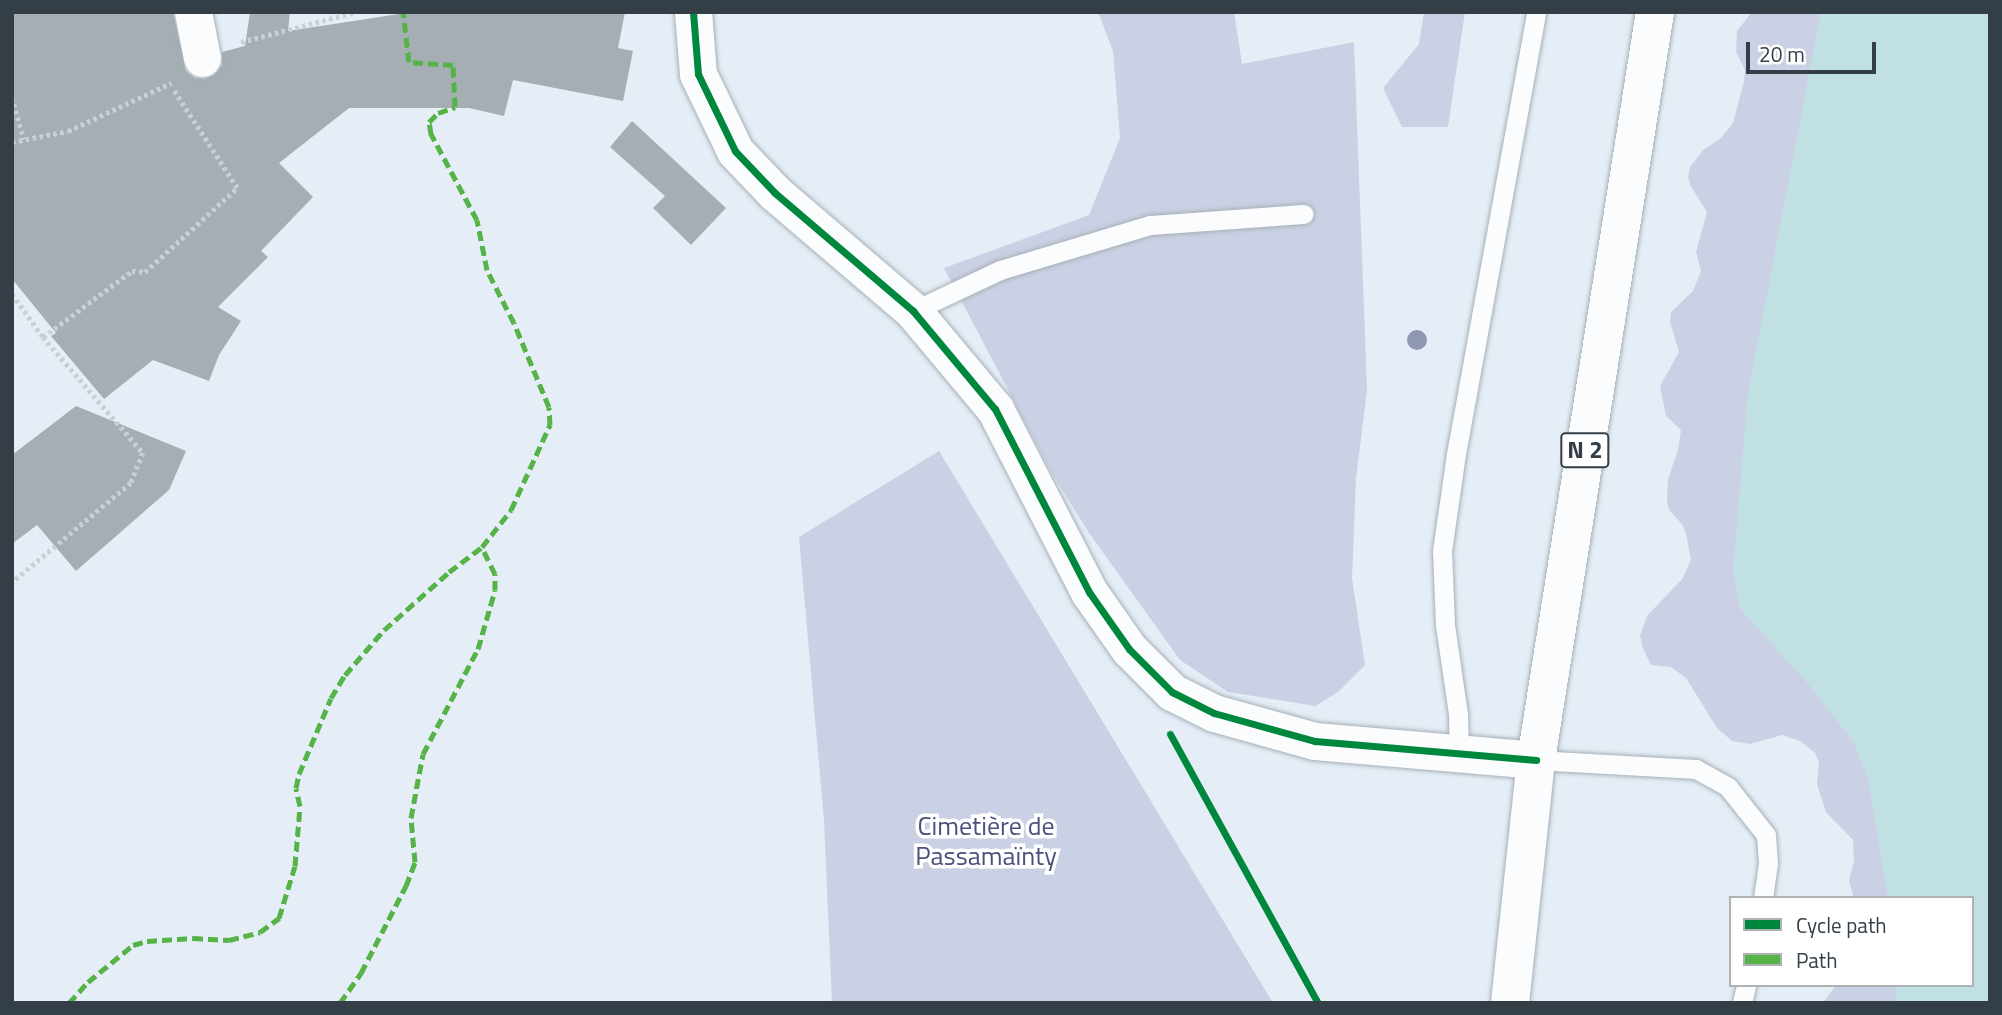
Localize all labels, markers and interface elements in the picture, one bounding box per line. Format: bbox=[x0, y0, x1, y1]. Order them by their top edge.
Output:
scale bar bbox=[1750, 28, 1880, 72]
text: 20 m bbox=[1759, 38, 1805, 70]
road number: N 2 bbox=[1559, 430, 1611, 471]
park label: Cimetière de Passamaïnty bbox=[915, 810, 1057, 872]
legend bbox=[1729, 896, 1974, 987]
text: Cycle path bbox=[1796, 909, 1887, 941]
text: Path bbox=[1796, 944, 1838, 976]

